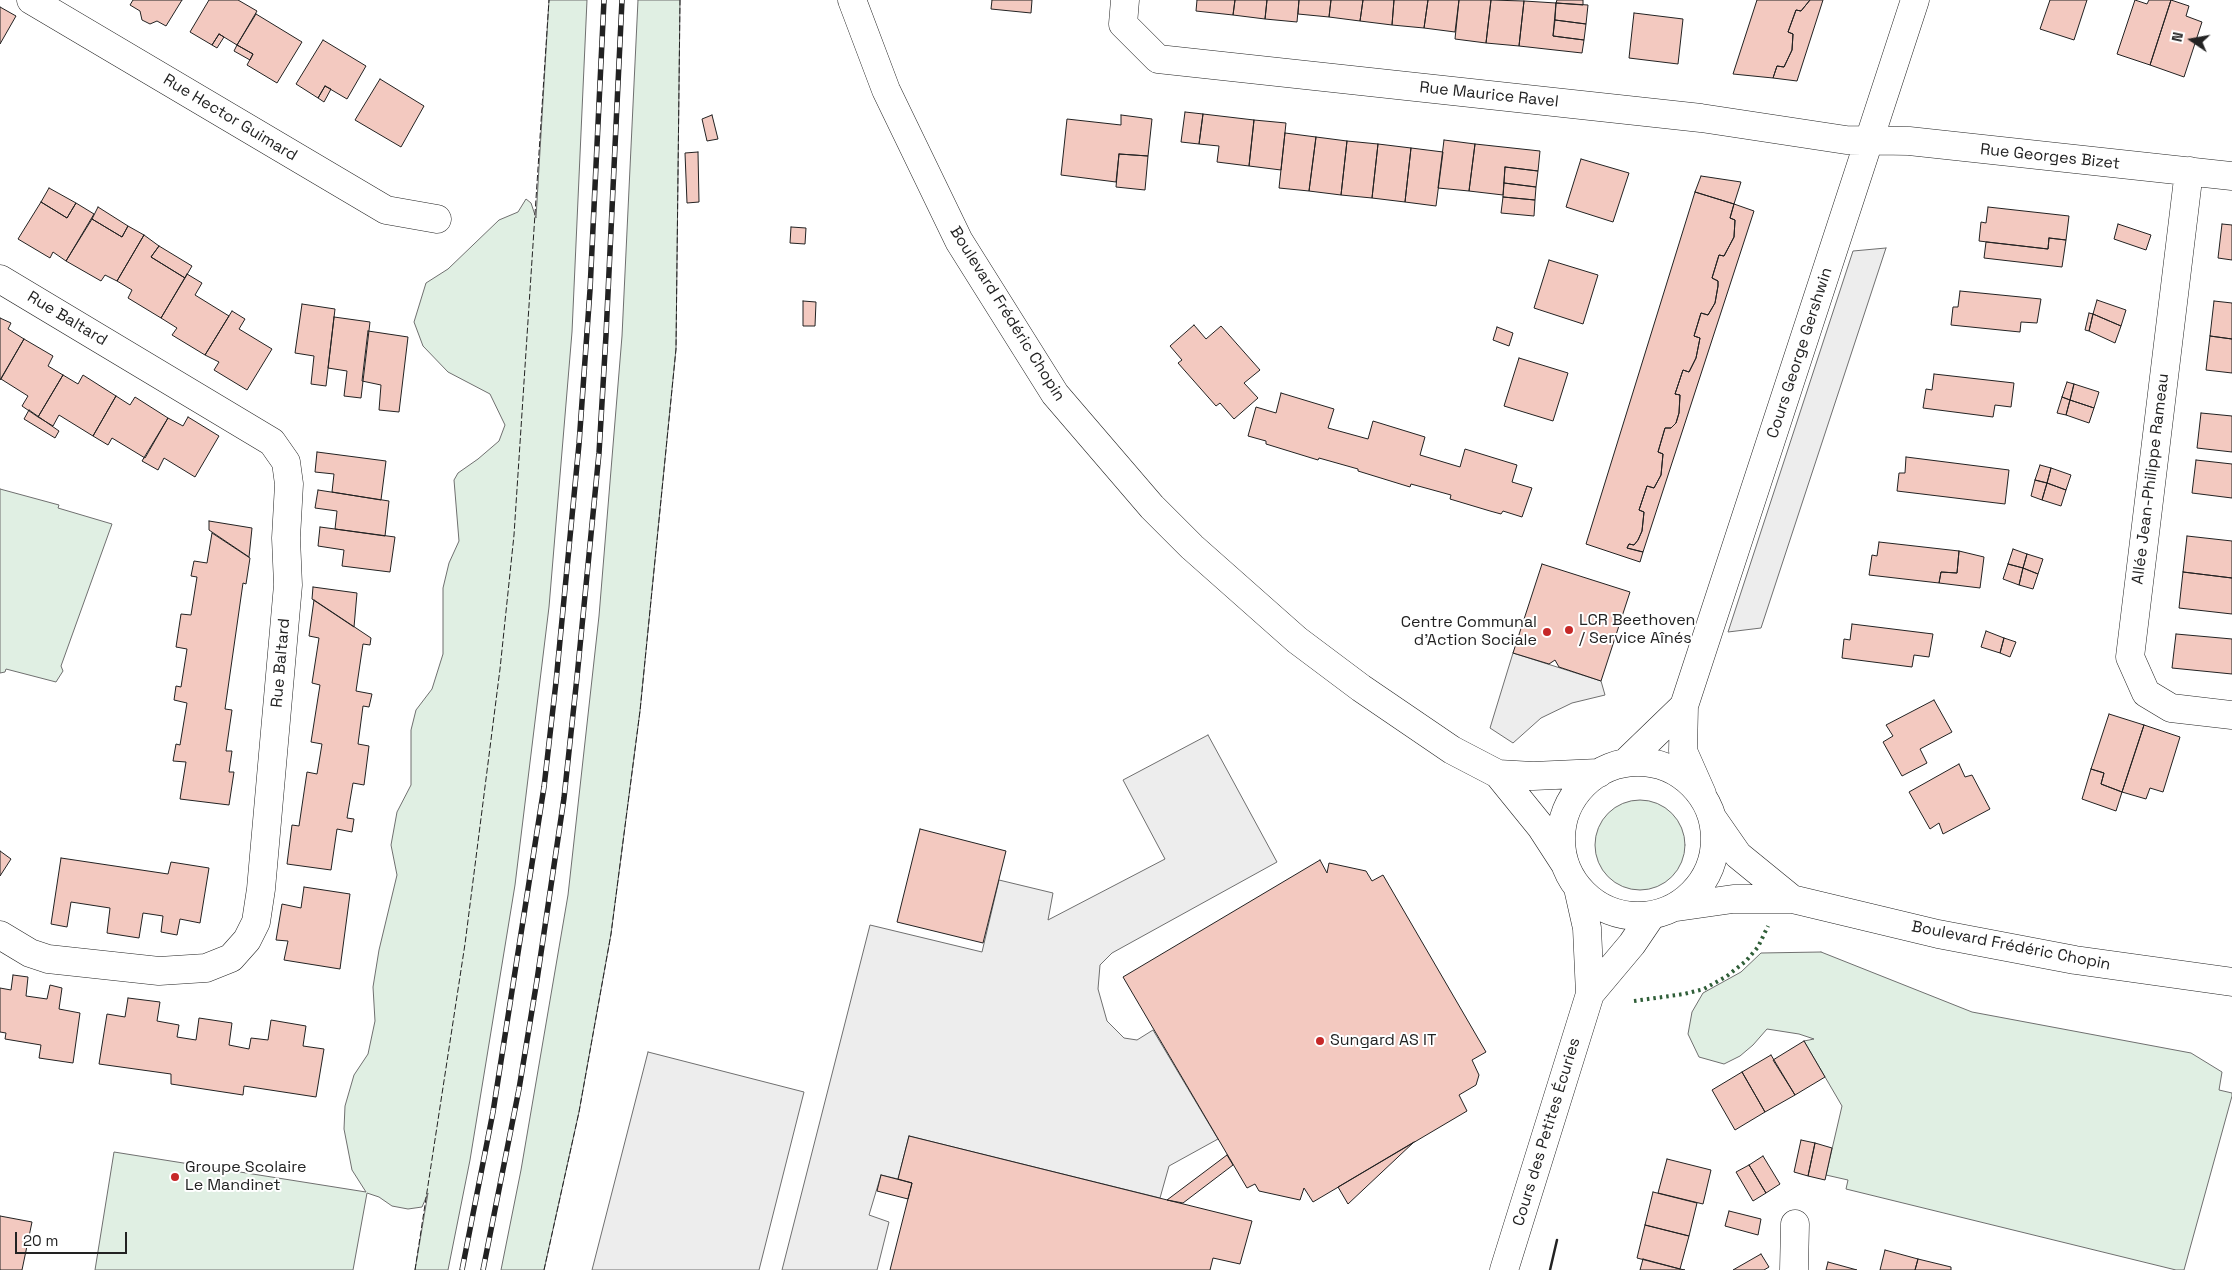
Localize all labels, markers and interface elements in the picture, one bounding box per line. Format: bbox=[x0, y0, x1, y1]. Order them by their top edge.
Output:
north arrow bbox=[2167, 15, 2217, 65]
text: N bbox=[2168, 30, 2187, 43]
street label: Rue Hector Guimard bbox=[159, 70, 301, 166]
street label: Rue Maurice Ravel bbox=[1418, 78, 1560, 112]
street label: Rue Georges Bizet bbox=[1979, 140, 2121, 174]
street label: Boulevard Frédéric Chopin bbox=[945, 223, 1069, 405]
street label: Cours George Gershwin bbox=[1763, 265, 1837, 441]
street label: Rue Baltard bbox=[24, 288, 110, 350]
street label: Allée Jean-Philippe Rameau bbox=[2129, 372, 2173, 586]
place label: LCR Beethoven / Service Aînés bbox=[1579, 611, 1695, 649]
place label: Centre Communal d'Action Sociale bbox=[1401, 613, 1537, 651]
street label: Rue Baltard bbox=[268, 617, 294, 709]
marker: LCR Beethoven / Service Aînés bbox=[1563, 624, 1575, 636]
marker: Centre Communal d'Action Sociale bbox=[1541, 626, 1553, 638]
street label: Boulevard Frédéric Chopin bbox=[1910, 917, 2112, 975]
place label: Sungard AS IT bbox=[1330, 1031, 1436, 1051]
marker: Sungard AS IT bbox=[1314, 1035, 1326, 1047]
street label: Cours des Petites Écuries bbox=[1509, 1036, 1585, 1228]
place label: Groupe Scolaire Le Mandinet bbox=[185, 1158, 306, 1196]
marker: Groupe Scolaire Le Mandinet bbox=[169, 1171, 181, 1183]
scale bar bbox=[18, 1222, 130, 1254]
text: 20 m bbox=[23, 1231, 58, 1250]

